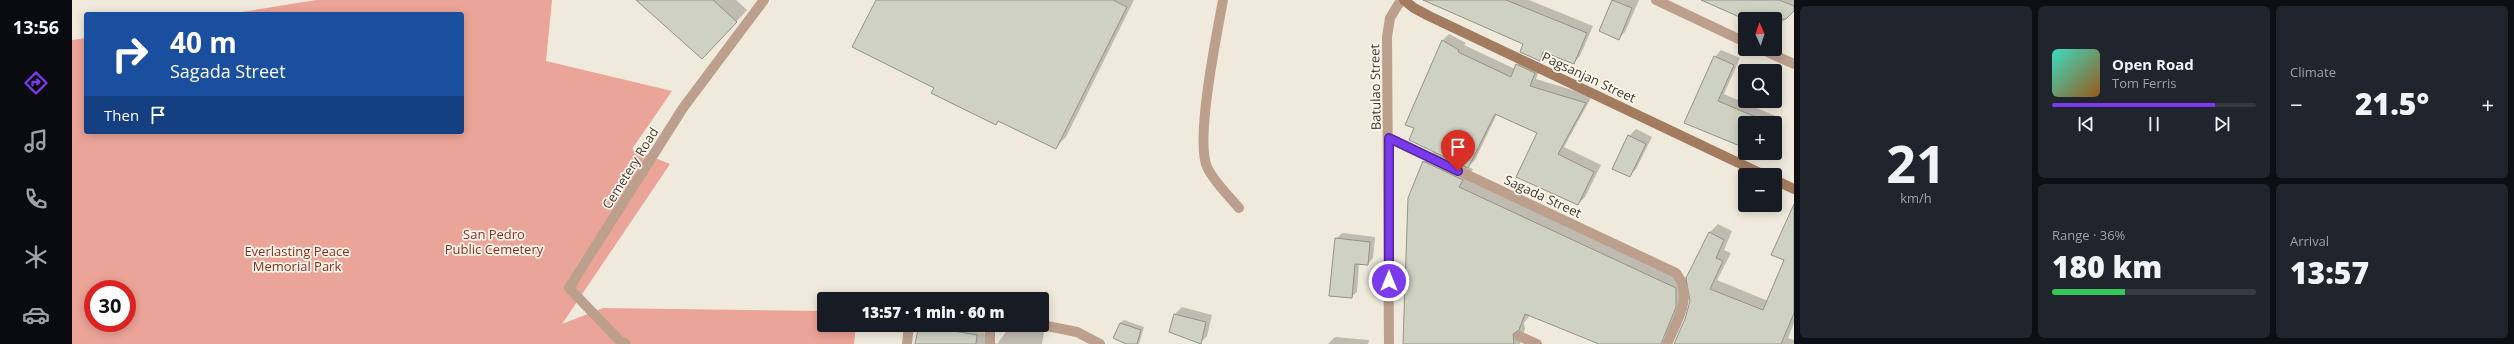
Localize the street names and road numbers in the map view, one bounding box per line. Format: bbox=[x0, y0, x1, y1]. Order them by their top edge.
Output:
street label: Batulao Street bbox=[1365, 43, 1385, 130]
street label: Pagsanjan Street bbox=[1539, 47, 1639, 107]
street label: Cemetery Road bbox=[598, 124, 662, 212]
street label: Sagada Street bbox=[1501, 170, 1585, 222]

